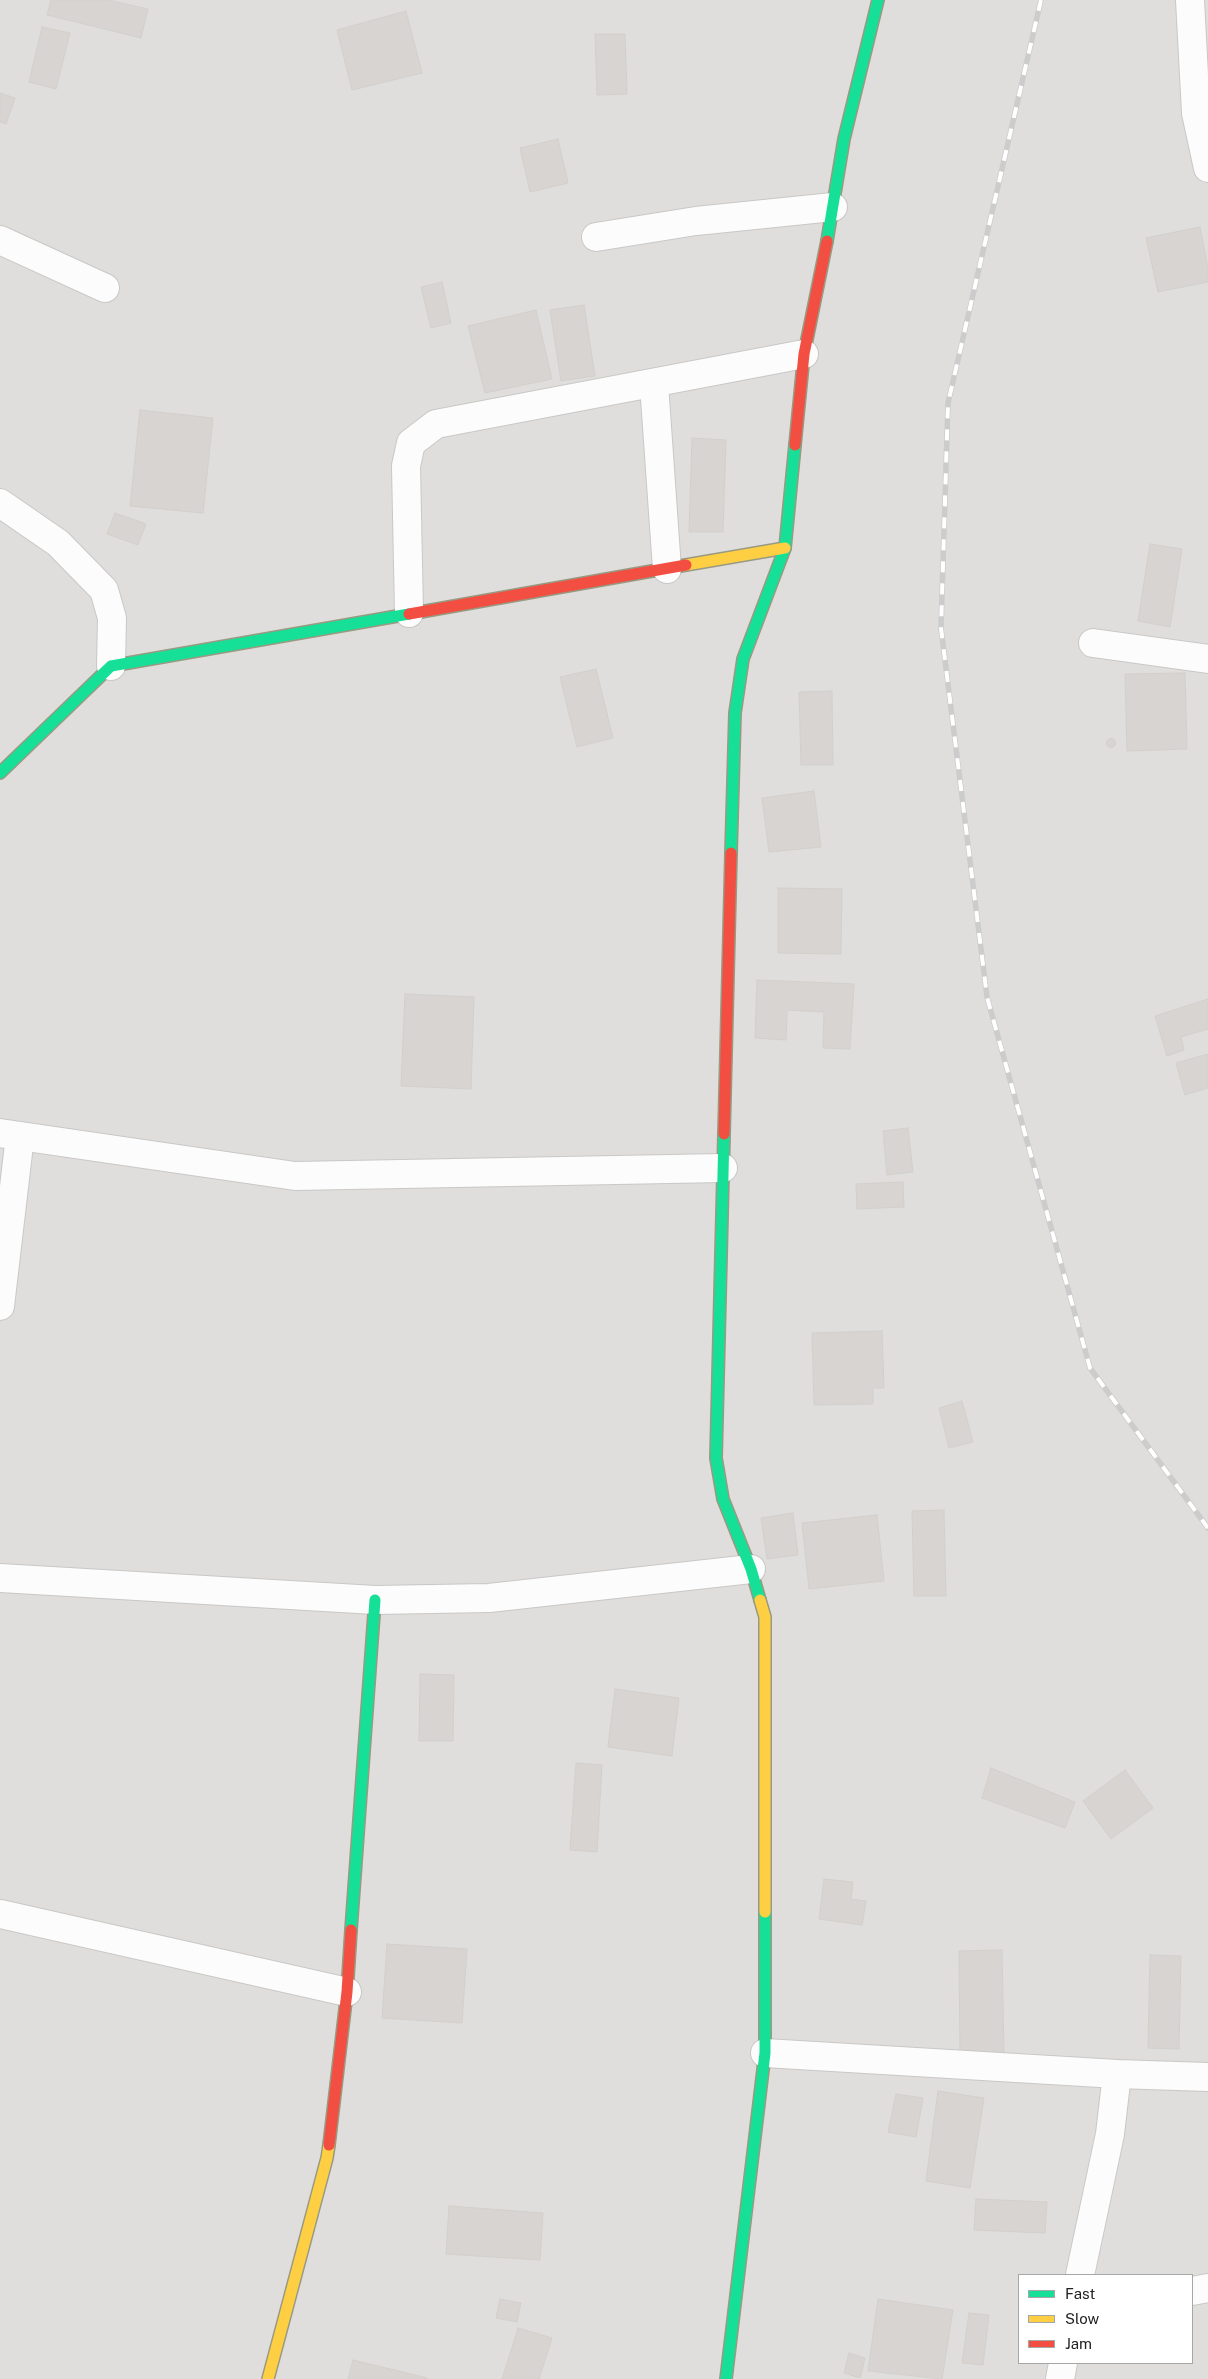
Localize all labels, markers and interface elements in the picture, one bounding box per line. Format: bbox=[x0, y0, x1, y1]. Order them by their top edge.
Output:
legend bbox=[1018, 2274, 1193, 2364]
text: Fast bbox=[1065, 2285, 1095, 2302]
text: Slow bbox=[1065, 2310, 1099, 2327]
text: Jam bbox=[1065, 2335, 1092, 2352]

